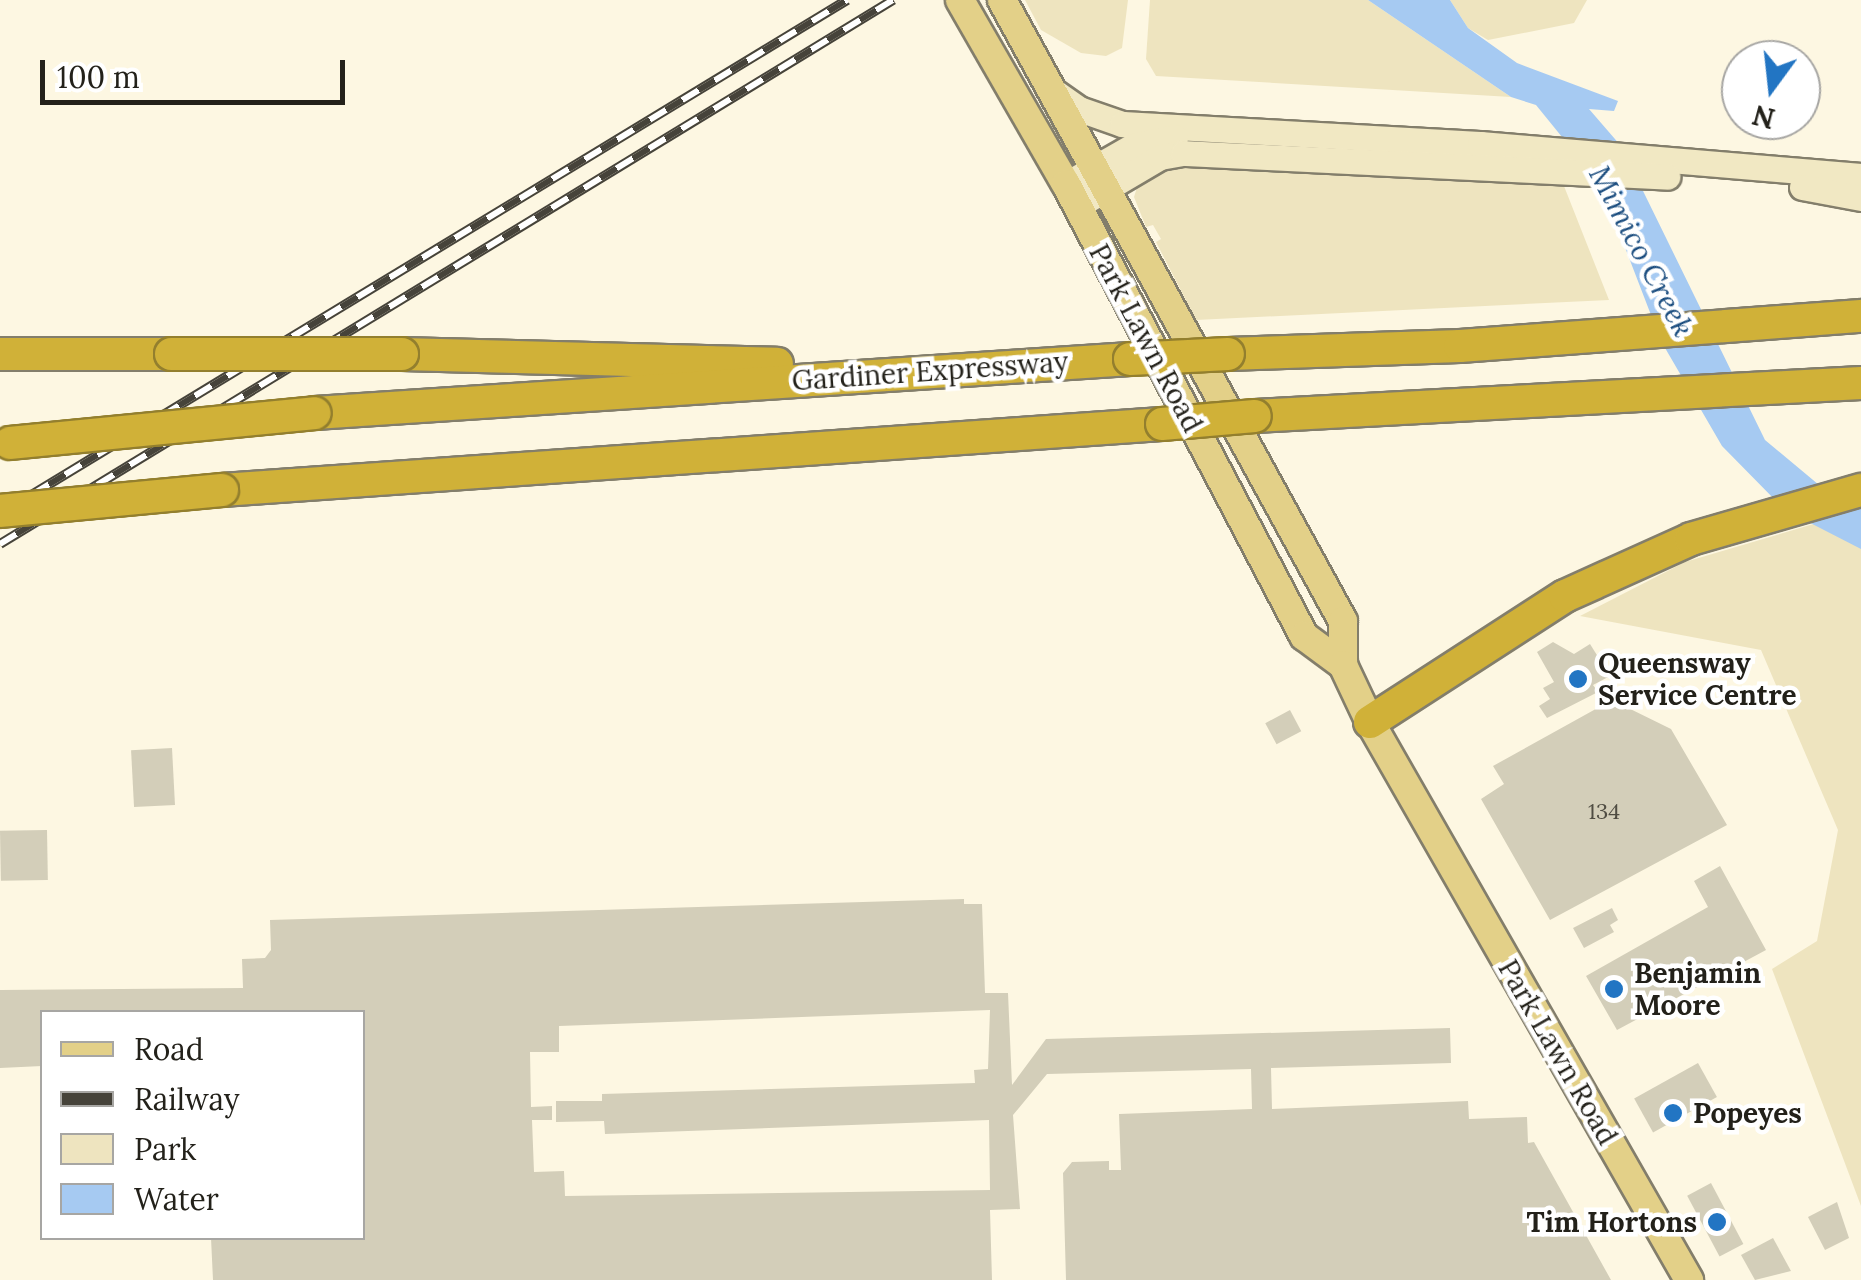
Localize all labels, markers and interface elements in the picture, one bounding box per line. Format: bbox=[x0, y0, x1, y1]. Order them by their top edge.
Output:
scale bar bbox=[45, 40, 350, 102]
north arrow bbox=[1721, 40, 1821, 140]
text: 100 m bbox=[57, 58, 140, 96]
text: N bbox=[1749, 97, 1779, 137]
water label: Mimico Creek bbox=[1582, 159, 1702, 343]
street label: Park Lawn Road bbox=[1082, 238, 1210, 438]
street label: Gardiner Expressway bbox=[791, 345, 1069, 397]
place label: Queensway Service Centre bbox=[1598, 646, 1797, 712]
marker: Queensway Service Centre bbox=[1567, 668, 1589, 690]
house number: 134 bbox=[1588, 799, 1620, 825]
street label: Park Lawn Road bbox=[1491, 953, 1625, 1151]
place label: Benjamin Moore bbox=[1634, 956, 1761, 1022]
marker: Benjamin Moore bbox=[1603, 978, 1625, 1000]
legend bbox=[40, 1010, 365, 1240]
text: Road bbox=[134, 1030, 204, 1068]
text: Railway bbox=[134, 1080, 240, 1118]
place label: Popeyes bbox=[1693, 1096, 1802, 1130]
marker: Popeyes bbox=[1662, 1102, 1684, 1124]
text: Park bbox=[134, 1130, 196, 1168]
text: Water bbox=[134, 1180, 219, 1218]
place label: Tim Hortons bbox=[1527, 1205, 1697, 1239]
marker: Tim Hortons bbox=[1706, 1211, 1728, 1233]

